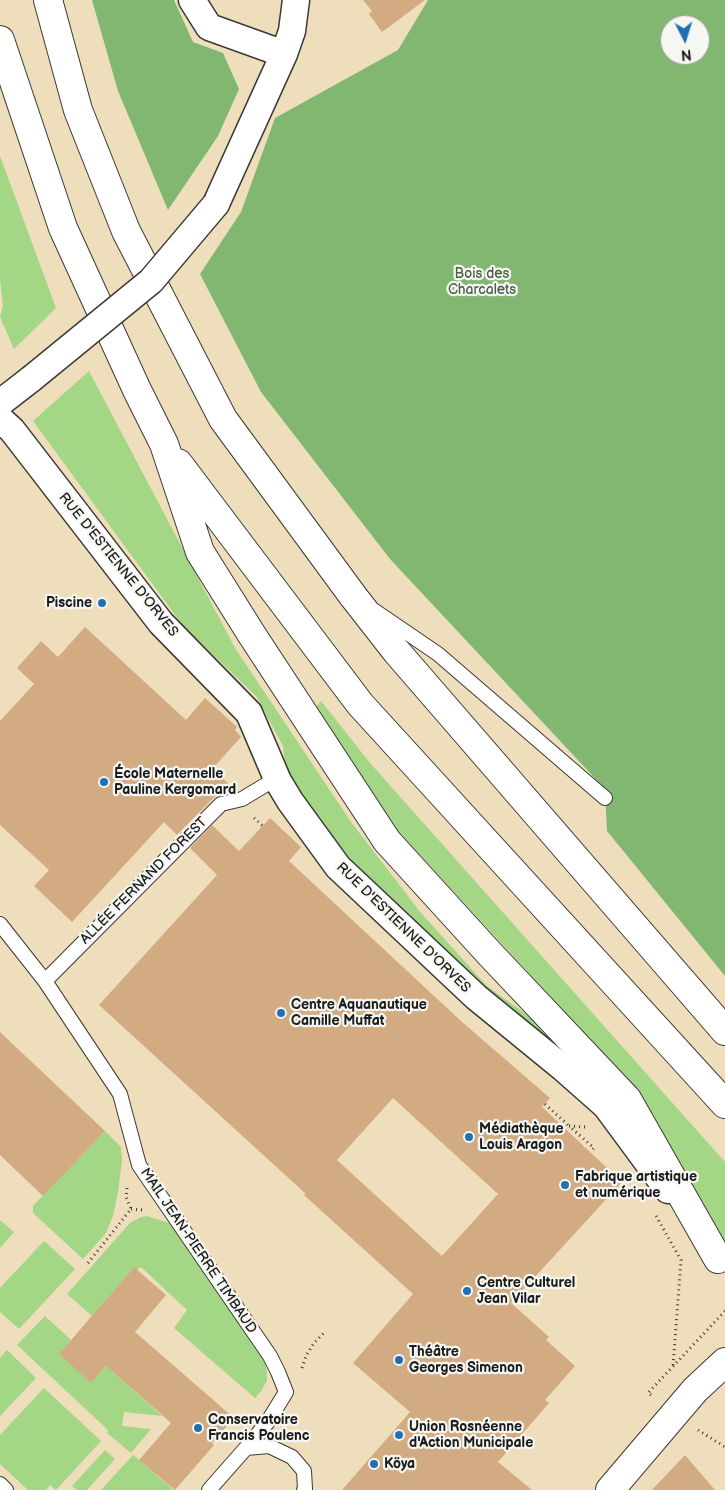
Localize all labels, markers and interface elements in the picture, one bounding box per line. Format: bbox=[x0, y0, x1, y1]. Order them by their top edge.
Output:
north arrow bbox=[660, 15, 710, 65]
text: N bbox=[680, 46, 692, 63]
park label: Bois des Charcalets bbox=[448, 266, 516, 298]
street label: RUE D'ESTIENNE D'ORVES bbox=[55, 490, 181, 640]
place label: Piscine bbox=[46, 595, 92, 611]
marker: Piscine bbox=[96, 597, 108, 609]
place label: École Maternelle Pauline Kergomard bbox=[114, 766, 236, 799]
marker: École Maternelle Pauline Kergomard bbox=[98, 776, 110, 788]
street label: ALLÉE FERNAND FOREST bbox=[77, 814, 211, 948]
street label: RUE D'ESTIENNE D'ORVES bbox=[332, 859, 474, 997]
place label: Centre Aquanautique Camille Muffat bbox=[291, 997, 427, 1030]
marker: Centre Aquanautique Camille Muffat bbox=[275, 1007, 287, 1019]
place label: Médiathèque Louis Aragon bbox=[479, 1121, 564, 1154]
marker: Médiathèque Louis Aragon bbox=[463, 1131, 475, 1143]
street label: MAIL JEAN-PIERRE TIMBAUD bbox=[136, 1165, 260, 1337]
place label: Fabrique artistique et numérique bbox=[575, 1169, 697, 1202]
marker: Fabrique artistique et numérique bbox=[559, 1179, 571, 1191]
place label: Centre Culturel Jean Vilar bbox=[477, 1275, 575, 1308]
marker: Centre Culturel Jean Vilar bbox=[461, 1285, 473, 1297]
place label: Théâtre Georges Simenon bbox=[409, 1344, 523, 1376]
marker: Théâtre Georges Simenon bbox=[393, 1354, 405, 1366]
place label: Conservatoire Francis Poulenc bbox=[208, 1412, 309, 1444]
place label: Union Rosnéenne d'Action Municipale bbox=[409, 1419, 533, 1451]
marker: Conservatoire Francis Poulenc bbox=[192, 1422, 204, 1434]
marker: Union Rosnéenne d'Action Municipale bbox=[393, 1429, 405, 1441]
place label: Köya bbox=[384, 1456, 415, 1472]
marker: Köya bbox=[368, 1458, 380, 1470]

